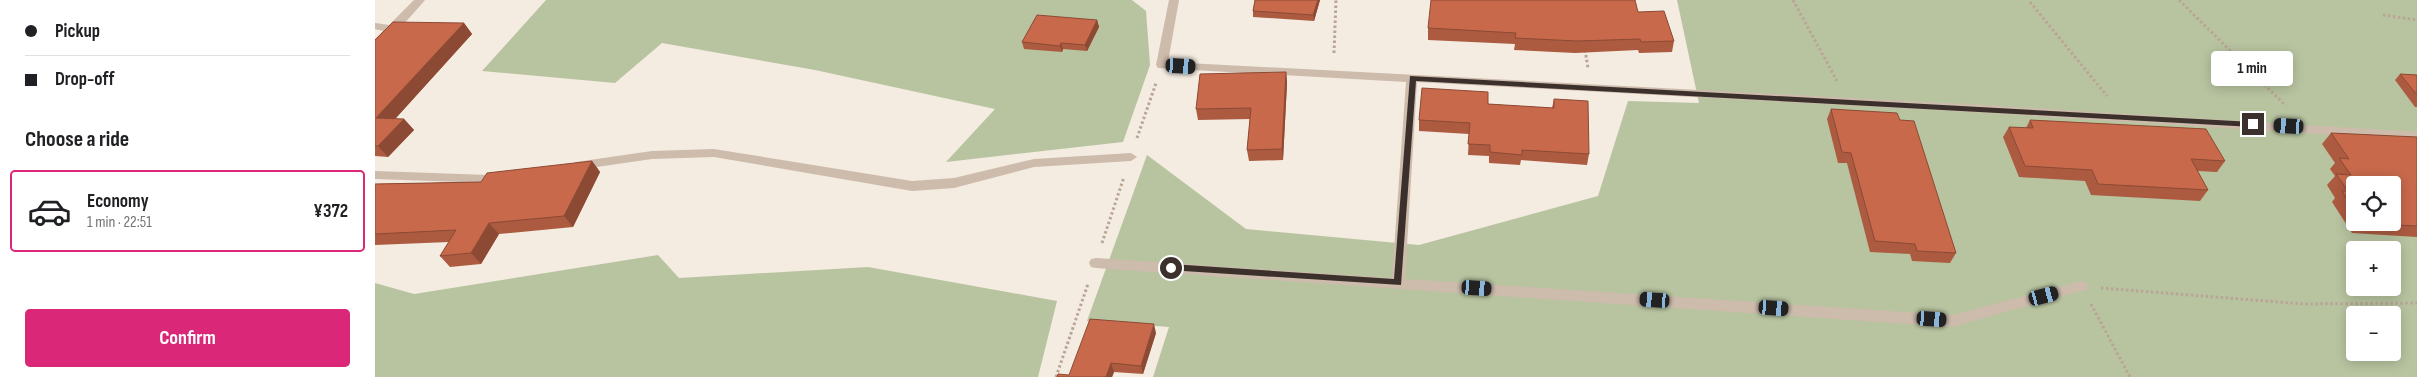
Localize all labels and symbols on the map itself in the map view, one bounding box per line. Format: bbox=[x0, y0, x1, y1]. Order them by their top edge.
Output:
callout: 1 min bbox=[2212, 52, 2294, 86]
car bbox=[1165, 58, 1196, 74]
route end bbox=[2242, 113, 2264, 135]
car bbox=[2273, 118, 2304, 134]
route start bbox=[1160, 257, 1182, 279]
car bbox=[1461, 279, 1492, 297]
car bbox=[2027, 285, 2060, 307]
car bbox=[1639, 291, 1670, 309]
car bbox=[1758, 299, 1789, 317]
car bbox=[1916, 310, 1947, 328]

